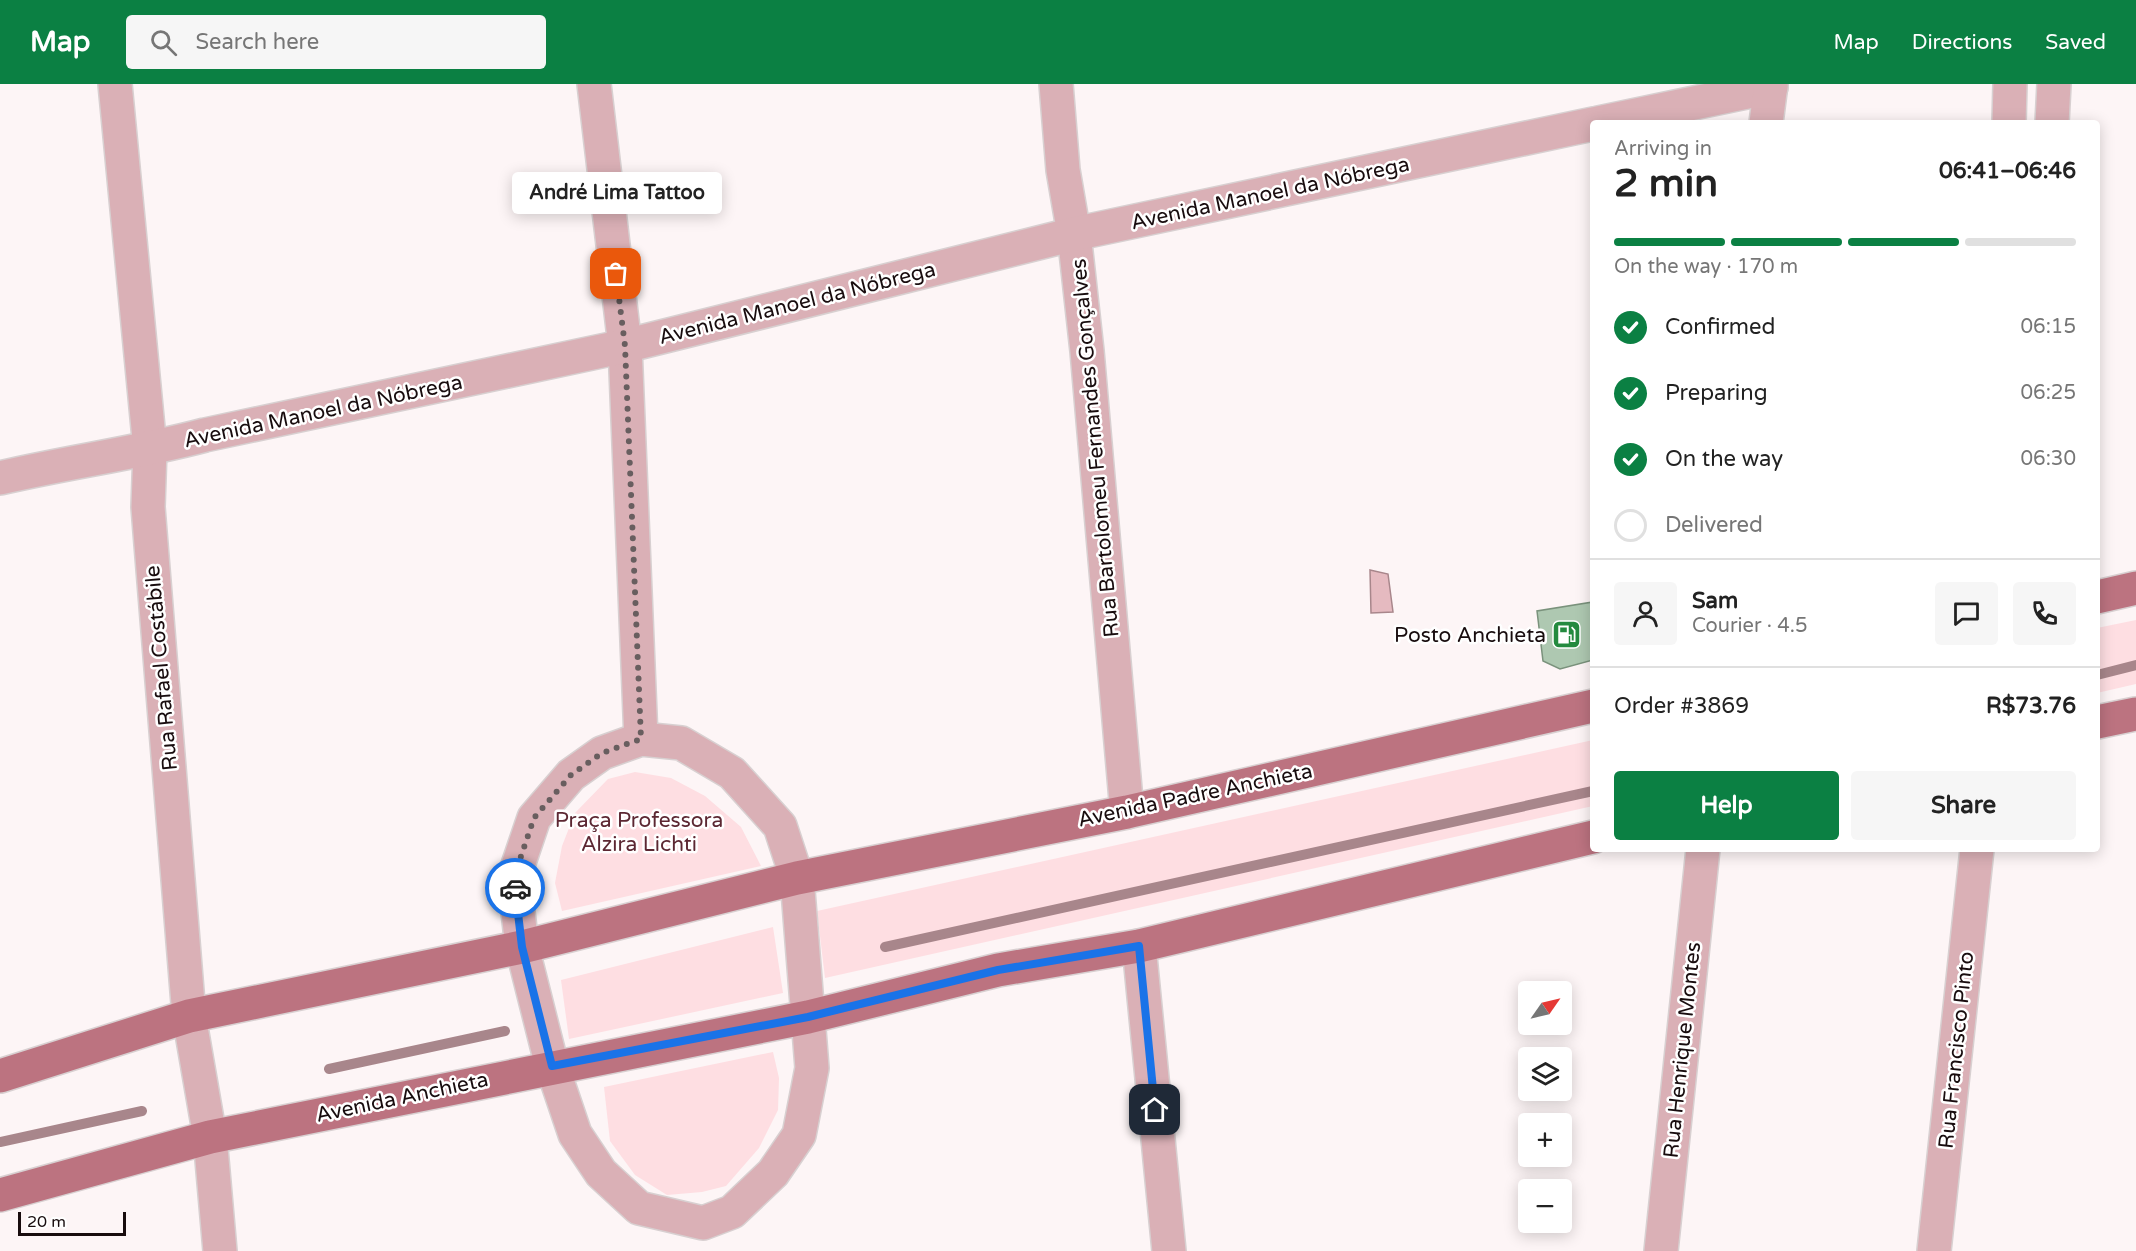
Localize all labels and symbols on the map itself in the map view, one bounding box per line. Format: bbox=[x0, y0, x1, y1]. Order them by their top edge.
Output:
street label: Avenida Manoel da Nóbrega bbox=[1128, 152, 1412, 235]
callout: André Lima Tattoo bbox=[511, 172, 721, 214]
pin bbox=[590, 248, 641, 299]
street label: Avenida Manoel da Nóbrega bbox=[656, 257, 938, 350]
street label: Rua Bartolomeu Fernandes Gonçalves bbox=[1066, 258, 1125, 638]
street label: Avenida Manoel da Nóbrega bbox=[181, 370, 465, 453]
street label: Rua Rafael Costábile bbox=[140, 564, 183, 772]
fuel station icon: Posto Anchieta bbox=[1551, 619, 1583, 651]
place label: Posto Anchieta bbox=[1394, 623, 1546, 648]
street label: Avenida Padre Anchieta bbox=[1075, 758, 1315, 833]
park label: Praça Professora Alzira Lichti bbox=[555, 808, 723, 857]
courier bbox=[485, 858, 545, 918]
street label: Rua Henrique Montes bbox=[1659, 941, 1706, 1159]
street label: Rua Francisco Pinto bbox=[1934, 950, 1979, 1150]
north arrow bbox=[1518, 981, 1572, 1035]
street label: Avenida Anchieta bbox=[314, 1067, 491, 1128]
pin bbox=[1129, 1084, 1180, 1135]
scale bar bbox=[18, 1209, 126, 1236]

